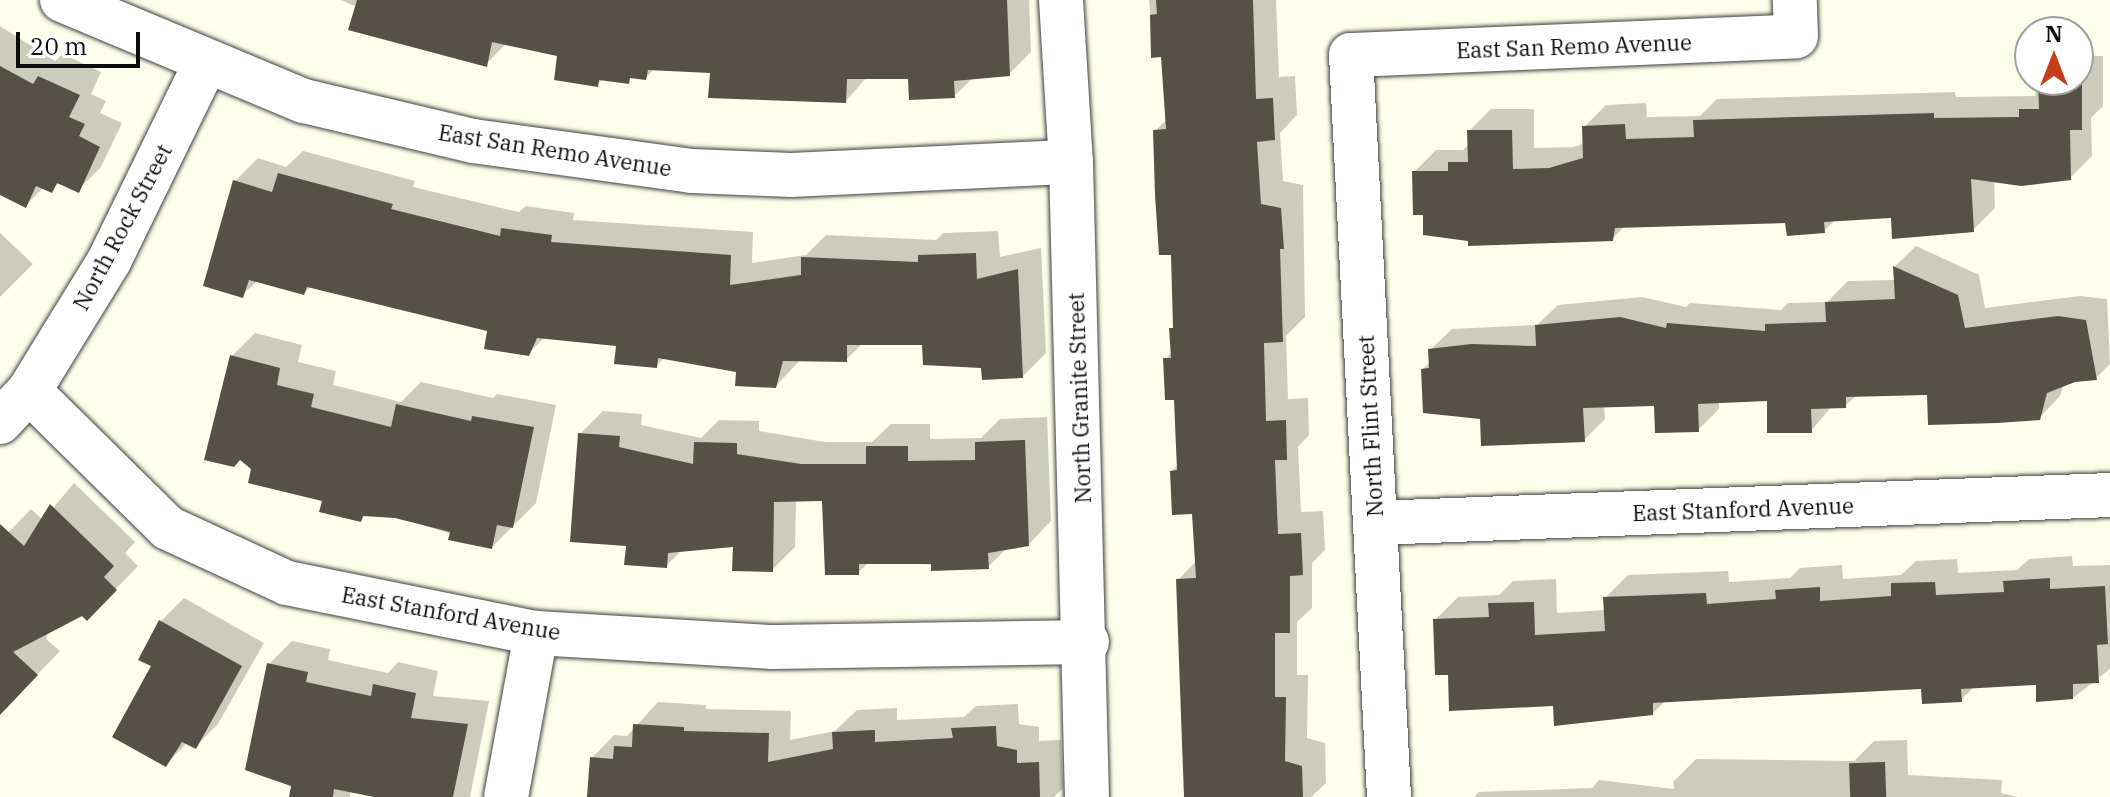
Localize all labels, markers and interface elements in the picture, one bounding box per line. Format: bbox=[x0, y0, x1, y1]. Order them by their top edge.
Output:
scale bar bbox=[20, 16, 144, 66]
north arrow bbox=[2014, 16, 2094, 96]
text: N bbox=[2045, 19, 2063, 48]
street label: East San Remo Avenue bbox=[1456, 29, 1692, 63]
text: 20 m bbox=[30, 30, 87, 62]
street label: East San Remo Avenue bbox=[437, 119, 673, 181]
street label: North Rock Street bbox=[67, 140, 177, 314]
street label: North Granite Street bbox=[1062, 292, 1096, 504]
street label: North Flint Street bbox=[1352, 334, 1388, 518]
street label: East Stanford Avenue bbox=[1632, 492, 1854, 526]
street label: East Stanford Avenue bbox=[340, 581, 562, 645]

